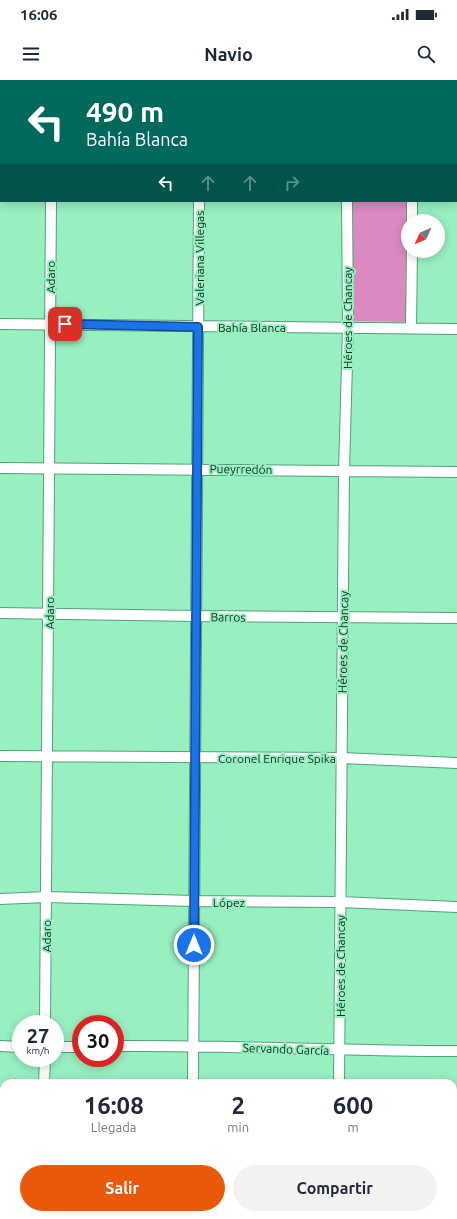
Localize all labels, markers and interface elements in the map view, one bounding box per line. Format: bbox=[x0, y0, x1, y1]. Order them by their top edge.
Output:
text: 16:06 bbox=[20, 6, 58, 23]
icon: menu bbox=[20, 43, 42, 65]
icon: search bbox=[415, 43, 437, 65]
text: Navio bbox=[204, 44, 253, 64]
icon: left bbox=[20, 96, 72, 148]
text: 490 m bbox=[86, 96, 164, 127]
text: Bahía Blanca bbox=[86, 129, 188, 149]
icon: left bbox=[155, 172, 177, 194]
icon: ahead bbox=[197, 172, 219, 194]
icon: ahead bbox=[239, 172, 261, 194]
icon: right bbox=[281, 172, 303, 194]
street label: Valeriana Villegas bbox=[193, 211, 206, 305]
north arrow bbox=[401, 214, 445, 258]
map controls bbox=[401, 214, 445, 258]
street label: Adaro bbox=[44, 261, 57, 293]
street label: Héroes de Chancay bbox=[341, 267, 354, 369]
pin bbox=[48, 307, 82, 341]
icon: arrive bbox=[54, 313, 76, 335]
street label: Bahía Blanca bbox=[218, 321, 286, 334]
street label: Pueyrredón bbox=[209, 462, 273, 476]
street label: Héroes de Chancay bbox=[336, 591, 350, 693]
street label: Adaro bbox=[43, 597, 56, 629]
street label: Barros bbox=[210, 610, 246, 624]
street label: Coronel Enrique Spika bbox=[218, 752, 336, 765]
street label: López bbox=[213, 896, 246, 909]
street label: Héroes de Chancay bbox=[334, 915, 347, 1017]
street label: Adaro bbox=[40, 920, 53, 952]
position arrow bbox=[173, 924, 215, 966]
speed limit sign: 30 bbox=[72, 1015, 124, 1067]
text: 27 bbox=[27, 1024, 49, 1047]
street label: Servando García bbox=[242, 1041, 330, 1057]
text: km/h bbox=[26, 1045, 50, 1056]
text: 16:08 bbox=[84, 1092, 144, 1119]
text: 2 bbox=[231, 1092, 245, 1119]
text: 600 bbox=[333, 1092, 373, 1119]
text: Llegada bbox=[91, 1120, 136, 1134]
text: min bbox=[227, 1120, 249, 1134]
text: m bbox=[347, 1120, 359, 1134]
button: Salir bbox=[20, 1165, 225, 1211]
button: Compartir bbox=[233, 1165, 437, 1211]

